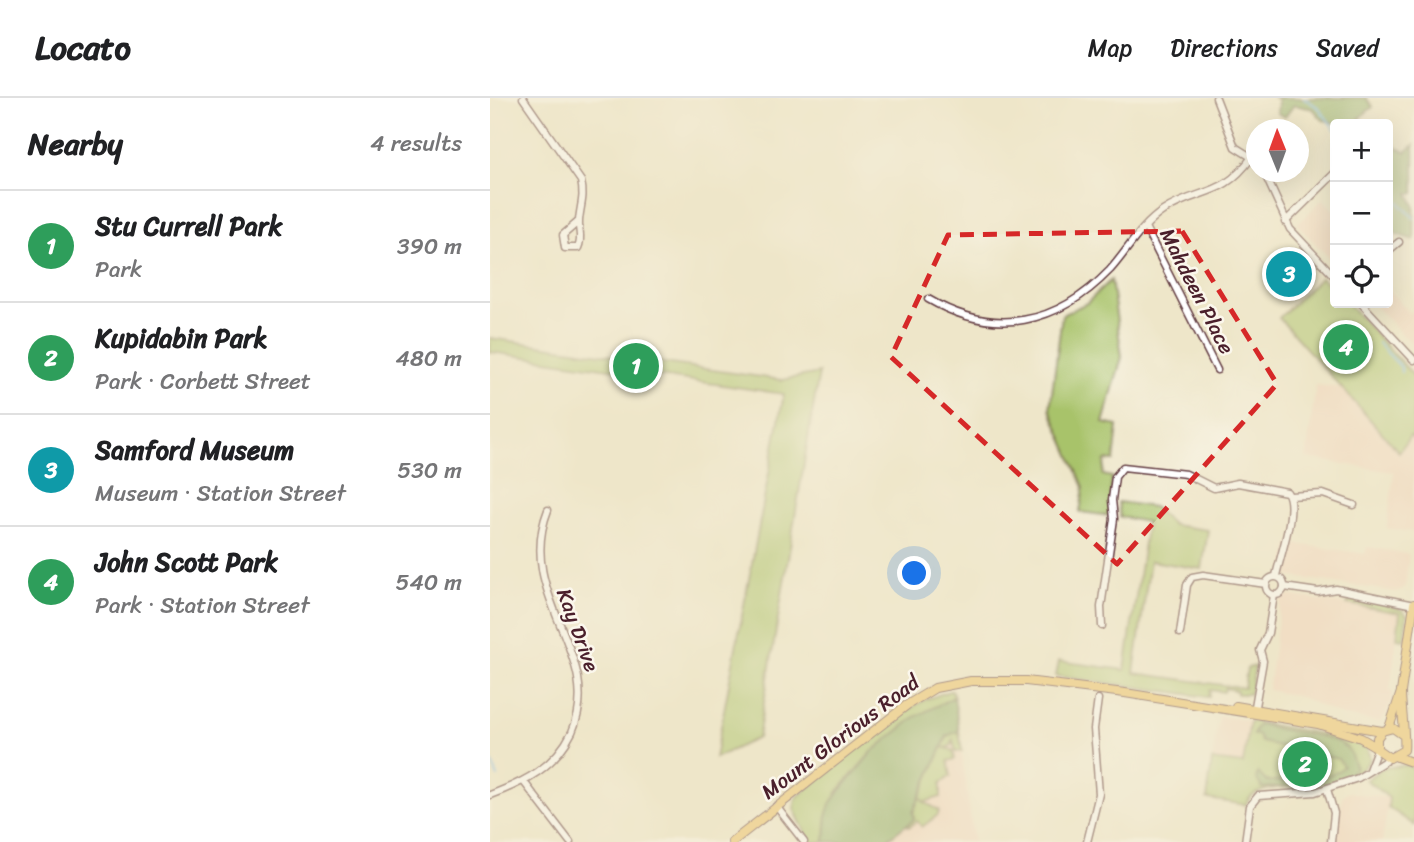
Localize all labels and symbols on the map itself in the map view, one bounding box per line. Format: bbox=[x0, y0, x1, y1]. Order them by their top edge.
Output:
north arrow bbox=[1246, 119, 1309, 182]
street label: Mahdeen Place bbox=[1149, 221, 1245, 361]
pin: 3 bbox=[1266, 248, 1312, 300]
pin: 4 bbox=[1323, 321, 1369, 373]
pin: 1 bbox=[613, 340, 659, 392]
your location bbox=[897, 556, 931, 590]
street label: Kay Drive bbox=[545, 583, 611, 677]
street label: Mount Glorious Road bbox=[752, 663, 929, 810]
pin: 2 bbox=[1282, 738, 1328, 790]

